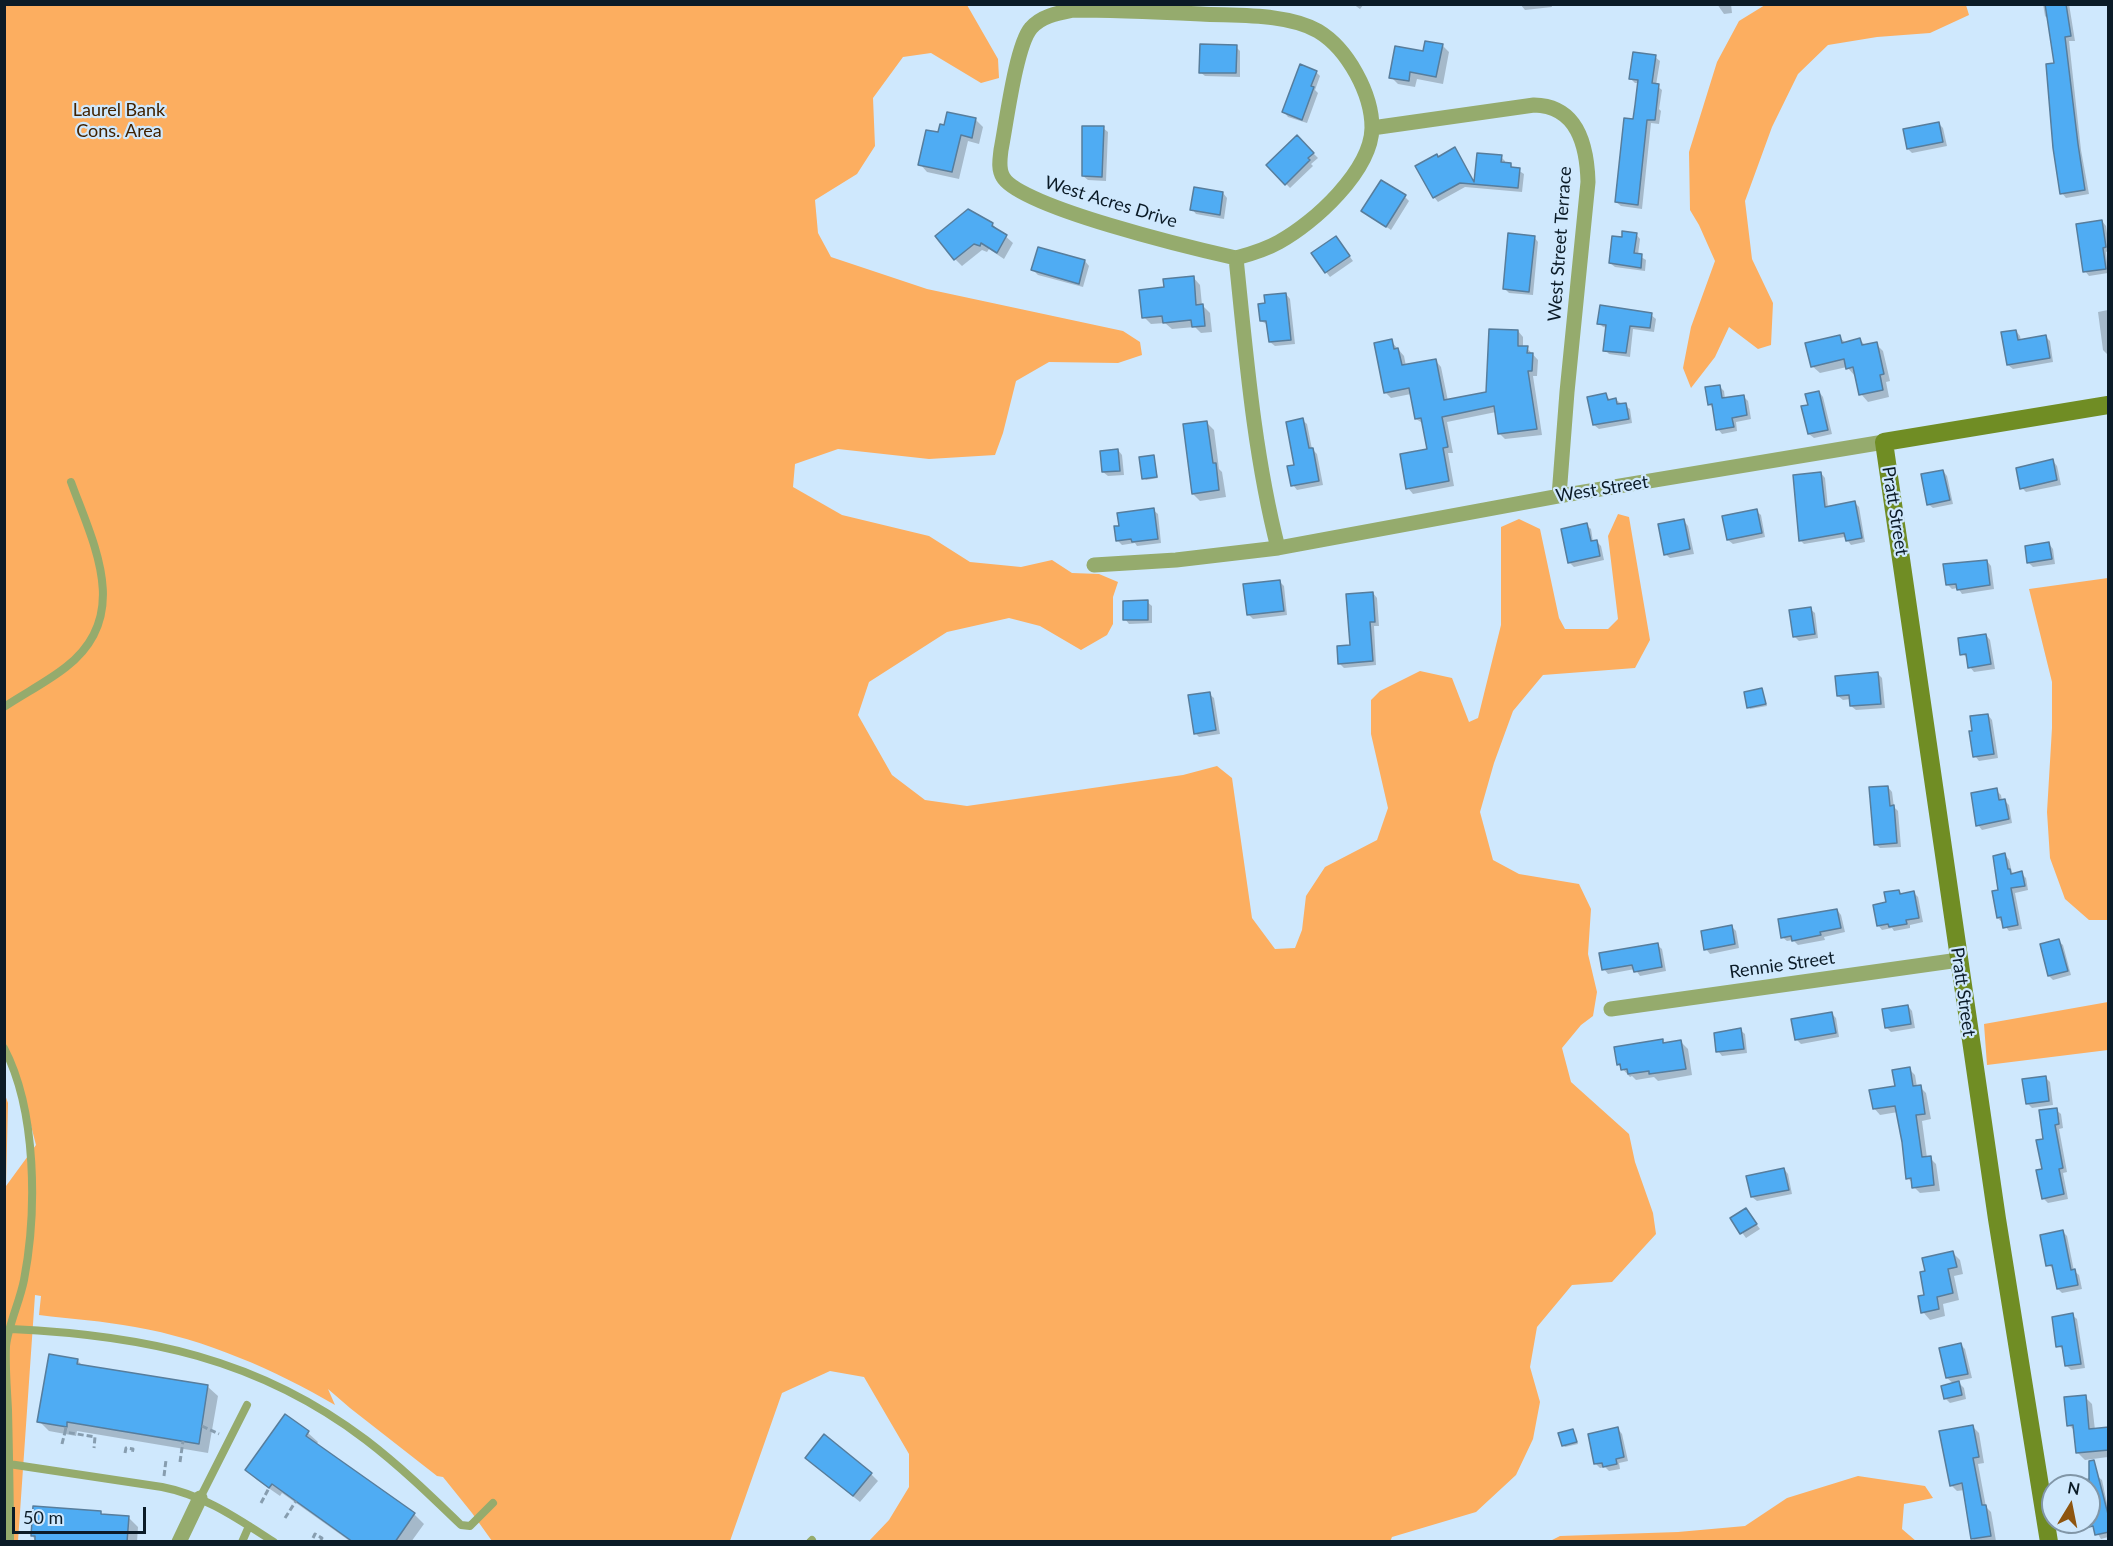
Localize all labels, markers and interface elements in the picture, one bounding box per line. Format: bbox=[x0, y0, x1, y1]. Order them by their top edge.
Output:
park label: Laurel Bank Cons. Area bbox=[73, 99, 165, 142]
street label: West Street Terrace bbox=[1544, 166, 1576, 322]
street label: West Acres Drive bbox=[1042, 172, 1180, 232]
street label: Pratt Street bbox=[1877, 465, 1913, 557]
street label: West Street bbox=[1554, 471, 1650, 507]
street label: Pratt Street bbox=[1946, 946, 1980, 1038]
street label: Rennie Street bbox=[1728, 947, 1836, 983]
north arrow bbox=[2041, 1474, 2101, 1534]
text: N bbox=[2066, 1477, 2082, 1498]
scale bar bbox=[15, 1495, 148, 1533]
text: 50 m bbox=[23, 1506, 63, 1528]

